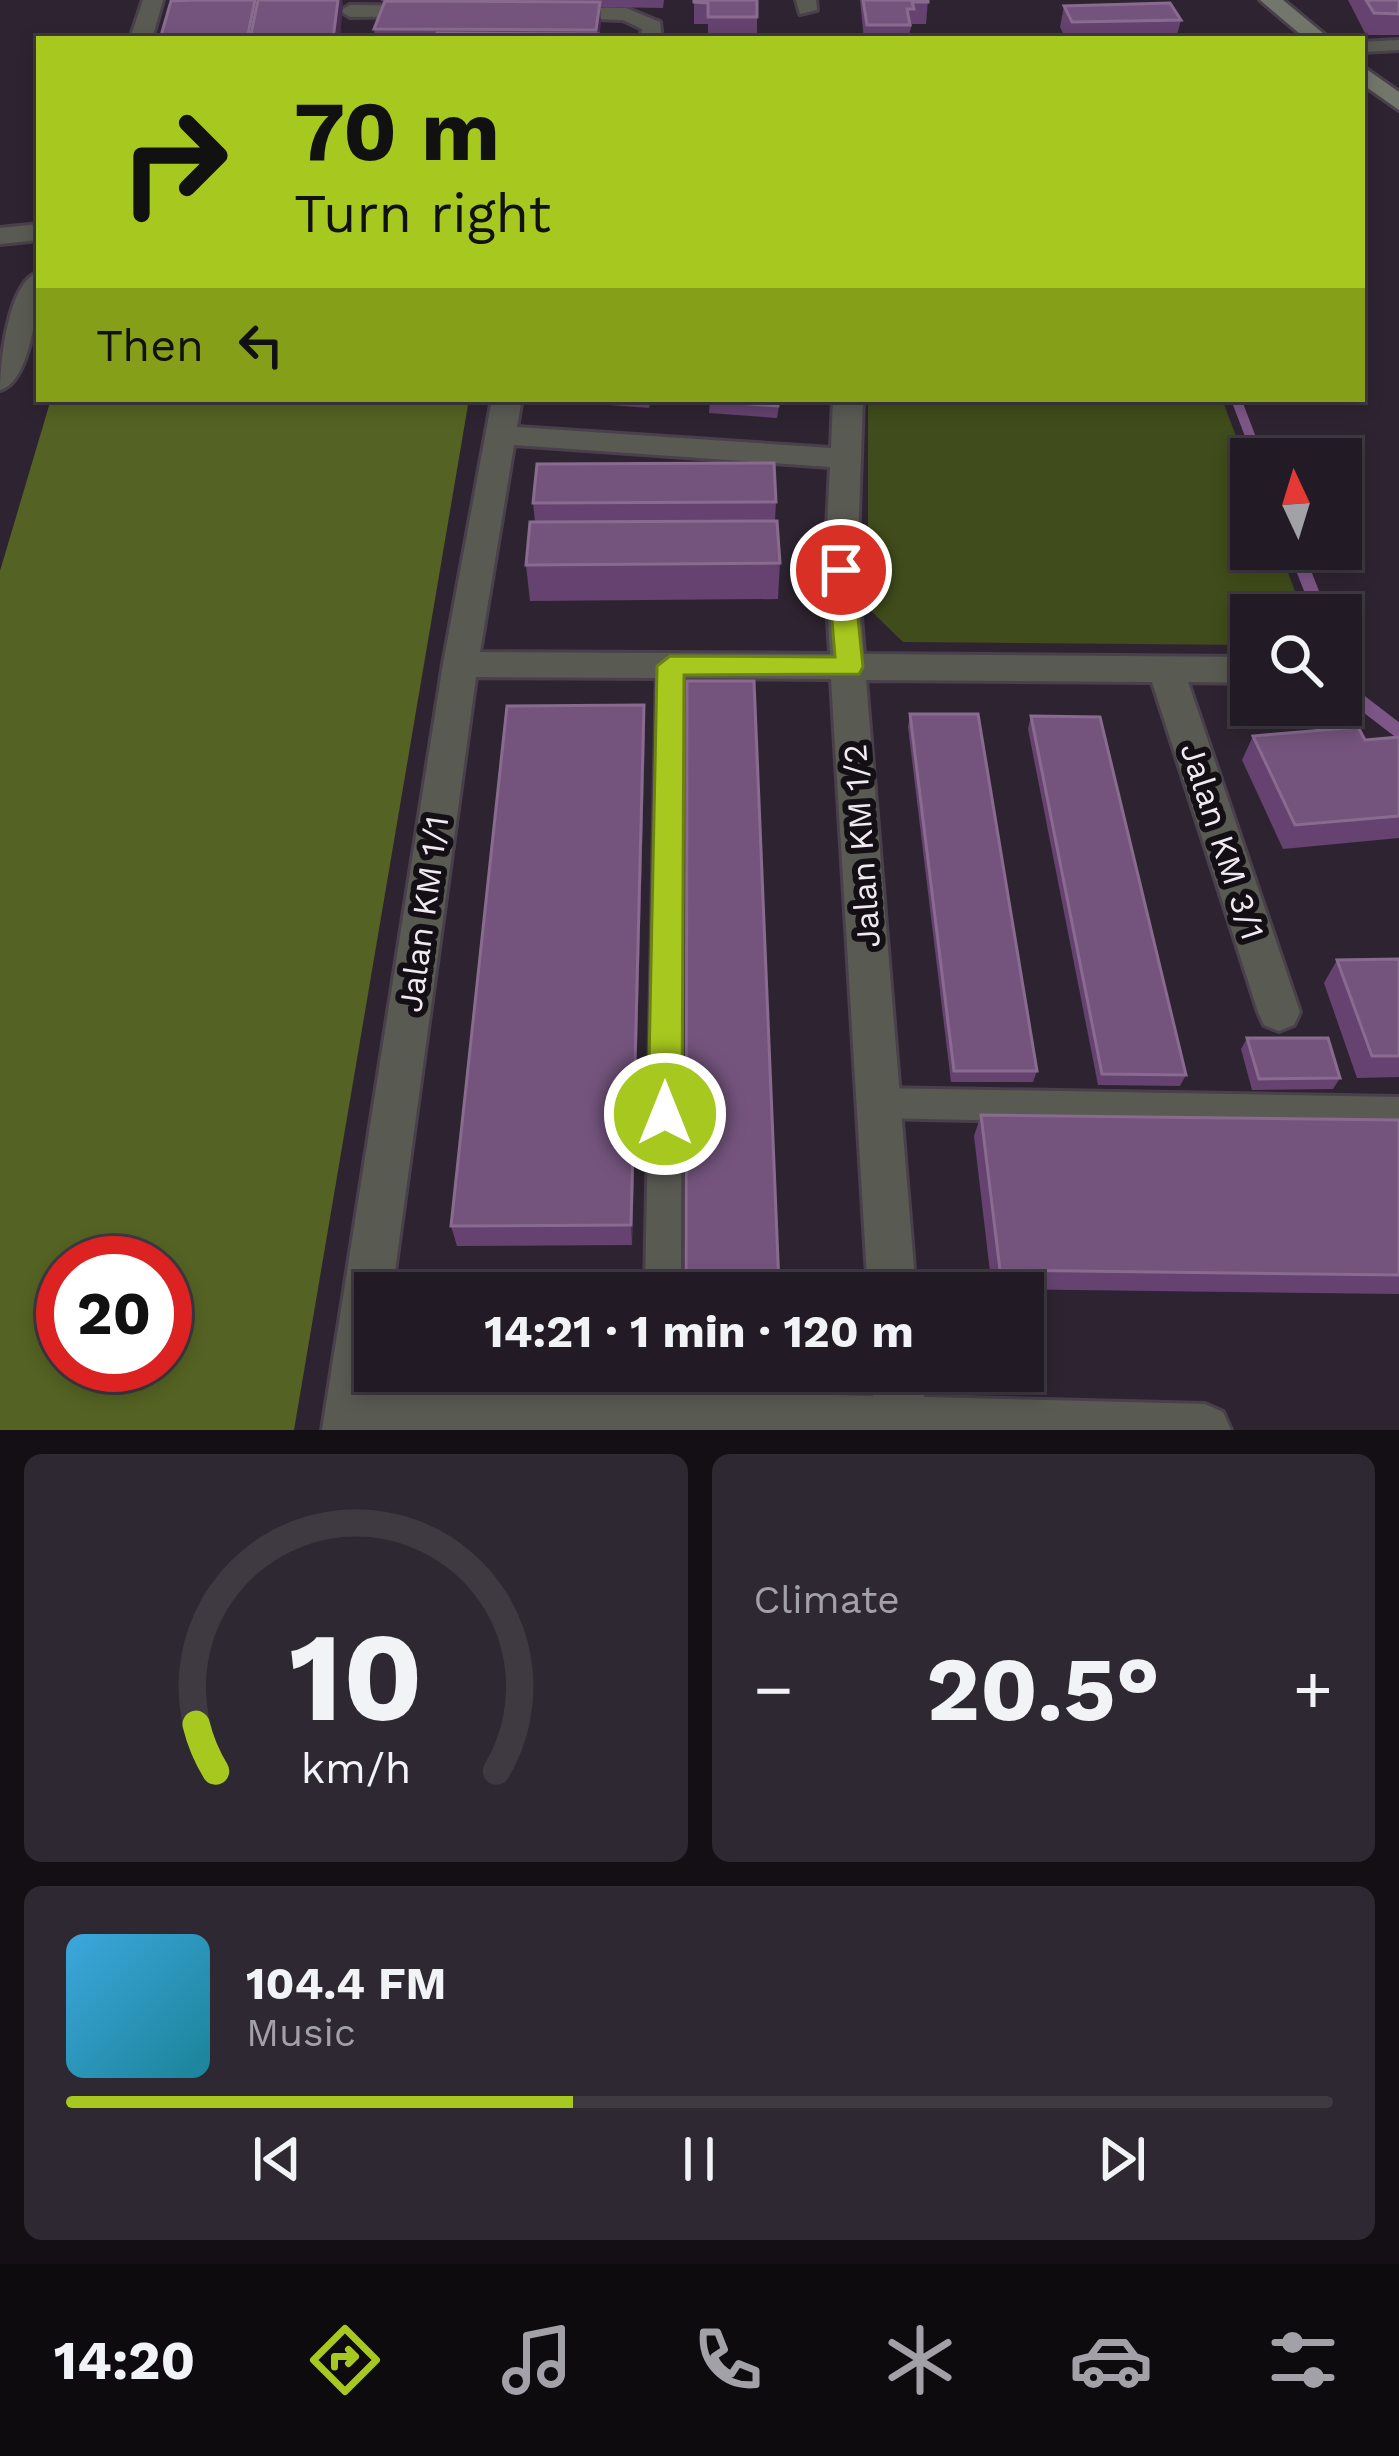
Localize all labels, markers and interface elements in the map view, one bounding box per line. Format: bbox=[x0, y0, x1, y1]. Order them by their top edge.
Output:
text: 70 m bbox=[294, 82, 500, 180]
icon: right bbox=[96, 84, 252, 240]
text: Turn right bbox=[294, 182, 551, 245]
icon: left bbox=[228, 312, 294, 378]
text: Then bbox=[96, 319, 204, 372]
north arrow bbox=[1230, 438, 1362, 570]
map controls bbox=[1230, 438, 1362, 726]
pin bbox=[790, 519, 892, 621]
icon: arrive bbox=[808, 537, 874, 603]
button: search bbox=[1230, 594, 1362, 726]
street label: Jalan KM 3/1 bbox=[1172, 738, 1273, 945]
street label: Jalan KM 1/2 bbox=[835, 743, 888, 949]
street label: Jalan KM 1/1 bbox=[390, 813, 457, 1015]
position arrow bbox=[602, 1051, 728, 1177]
speed limit sign: 20 bbox=[36, 1236, 192, 1392]
text: 14:21 · 1 min · 120 m bbox=[484, 1305, 914, 1358]
text: Climate bbox=[754, 1577, 900, 1622]
text: 10 bbox=[289, 1604, 423, 1750]
text: 20.5° bbox=[926, 1636, 1160, 1742]
text: − bbox=[754, 1651, 793, 1728]
text: + bbox=[1293, 1651, 1333, 1728]
text: km/h bbox=[300, 1743, 411, 1793]
text: 104.4 FM bbox=[246, 1957, 447, 2010]
text: Music bbox=[246, 2010, 356, 2055]
icon: previous bbox=[244, 2126, 310, 2192]
icon: pause bbox=[666, 2126, 732, 2192]
icon: next bbox=[1089, 2126, 1155, 2192]
icon: directions bbox=[303, 2318, 387, 2402]
icon: music bbox=[495, 2318, 579, 2402]
icon: phone bbox=[686, 2318, 770, 2402]
icon: climate bbox=[878, 2318, 962, 2402]
icon: car bbox=[1069, 2318, 1153, 2402]
icon: filters bbox=[1261, 2318, 1345, 2402]
text: 14:20 bbox=[54, 2329, 195, 2392]

